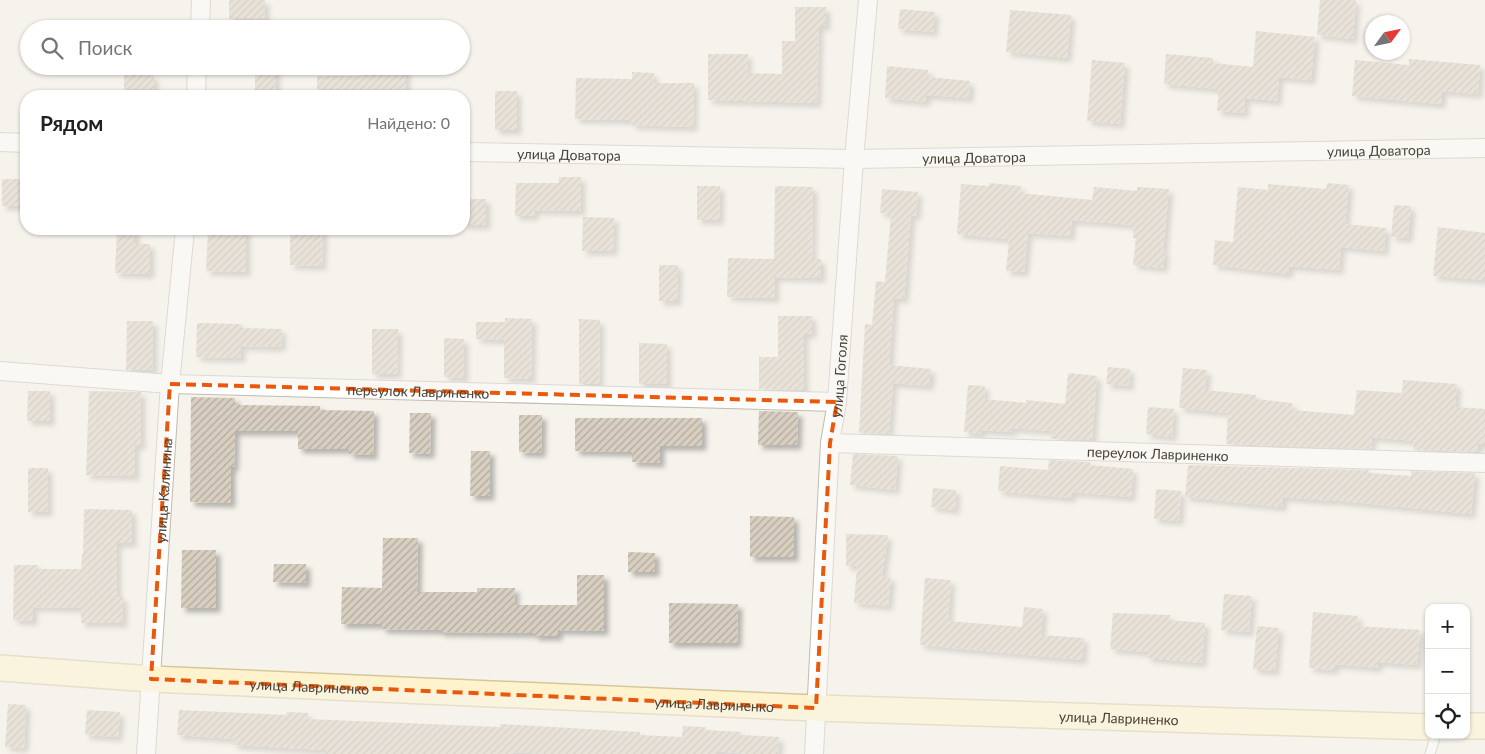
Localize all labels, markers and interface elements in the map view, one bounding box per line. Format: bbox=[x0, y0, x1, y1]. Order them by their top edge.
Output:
north arrow bbox=[1365, 15, 1410, 60]
search box bbox=[20, 20, 470, 75]
icon: search bbox=[38, 34, 66, 62]
text: Поиск bbox=[78, 36, 132, 59]
text: Рядом bbox=[40, 110, 103, 135]
text: Найдено: 0 bbox=[367, 113, 450, 132]
street label: улица Доватора bbox=[1327, 140, 1431, 159]
street label: улица Доватора bbox=[517, 144, 621, 163]
street label: улица Доватора bbox=[922, 148, 1026, 166]
street label: улица Гоголя bbox=[826, 334, 850, 419]
street label: переулок Лавриненко bbox=[347, 380, 490, 401]
street label: улица Калинина bbox=[151, 437, 175, 544]
street label: переулок Лавриненко bbox=[1087, 442, 1229, 464]
map controls bbox=[1425, 604, 1470, 739]
button: + bbox=[1425, 604, 1470, 649]
button: − bbox=[1425, 649, 1470, 694]
street label: улица Лавриненко bbox=[249, 675, 370, 697]
street label: улица Лавриненко bbox=[654, 692, 774, 715]
button: locate bbox=[1425, 694, 1470, 739]
street label: улица Лавриненко bbox=[1059, 707, 1179, 728]

